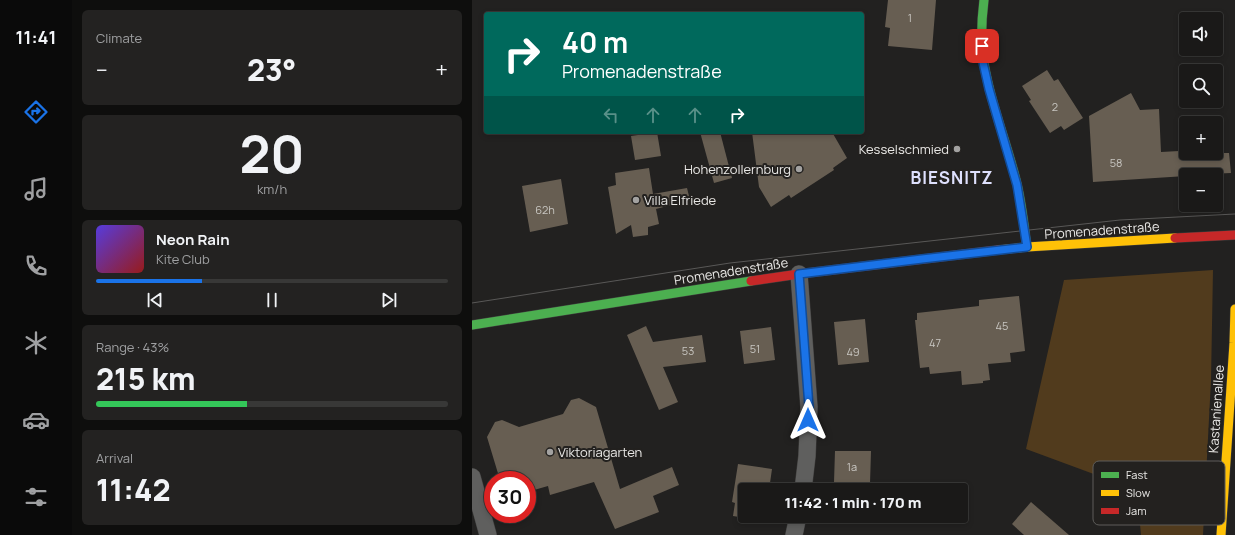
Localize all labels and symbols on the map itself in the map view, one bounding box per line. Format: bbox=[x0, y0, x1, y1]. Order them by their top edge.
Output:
house number: 1 bbox=[908, 10, 912, 25]
pin bbox=[965, 29, 999, 63]
house number: 2 bbox=[1052, 99, 1058, 114]
place label: Kesselschmied bbox=[859, 140, 949, 158]
marker: Kesselschmied bbox=[952, 144, 962, 154]
house number: 58 bbox=[1110, 155, 1122, 170]
place label: Hohenzollernburg bbox=[684, 160, 791, 178]
marker: Hohenzollernburg bbox=[794, 164, 804, 174]
district label: BIESNITZ bbox=[910, 166, 994, 189]
place label: Villa Elfriede bbox=[644, 191, 717, 209]
marker: Villa Elfriede bbox=[631, 195, 641, 205]
house number: 62h bbox=[535, 202, 555, 217]
street label: Promenadenstraße bbox=[1044, 217, 1161, 243]
street label: Promenadenstraße bbox=[673, 253, 790, 289]
house number: 45 bbox=[996, 318, 1008, 333]
house number: 47 bbox=[929, 335, 941, 350]
house number: 51 bbox=[750, 341, 760, 356]
house number: 53 bbox=[682, 343, 694, 358]
house number: 49 bbox=[846, 344, 860, 359]
street label: Kastanienallee bbox=[1204, 364, 1228, 454]
position arrow bbox=[787, 399, 829, 441]
place label: Viktoriagarten bbox=[558, 443, 642, 461]
marker: Viktoriagarten bbox=[545, 447, 555, 457]
house number: 1a bbox=[847, 459, 857, 474]
legend bbox=[1093, 461, 1225, 525]
text: Fast bbox=[1126, 467, 1148, 482]
speed limit sign: 30 bbox=[484, 471, 536, 523]
text: Slow bbox=[1126, 485, 1151, 500]
text: Jam bbox=[1126, 503, 1147, 518]

